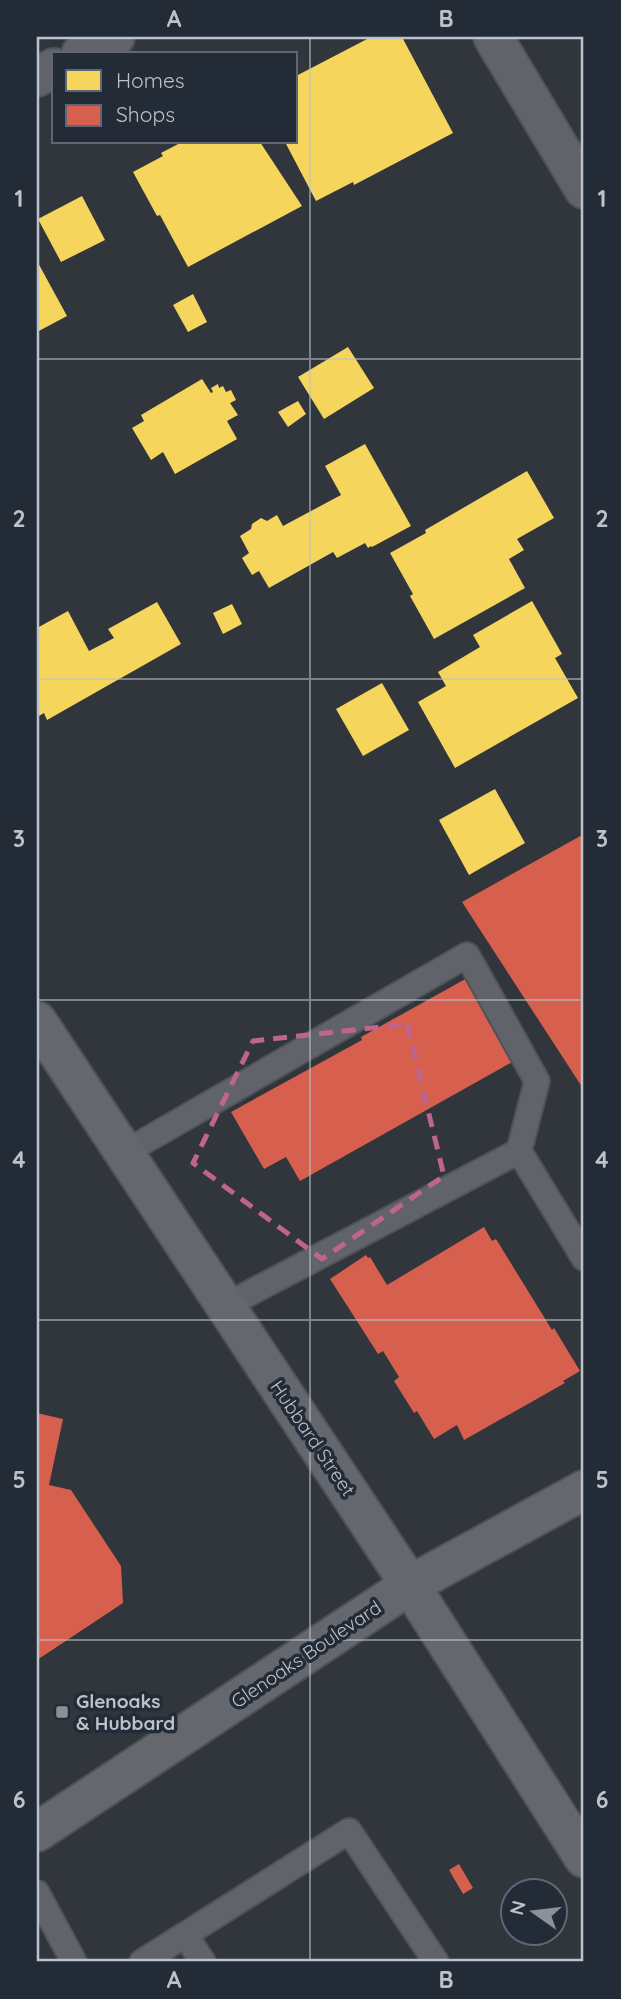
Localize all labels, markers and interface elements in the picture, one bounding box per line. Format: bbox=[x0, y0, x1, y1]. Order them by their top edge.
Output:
text: A bbox=[167, 4, 182, 33]
text: B bbox=[438, 4, 454, 33]
legend bbox=[52, 52, 298, 144]
text: Homes bbox=[116, 67, 185, 93]
text: Shops bbox=[116, 101, 175, 127]
text: 1 bbox=[15, 184, 23, 213]
text: 1 bbox=[598, 184, 606, 213]
text: 2 bbox=[12, 504, 26, 533]
text: 2 bbox=[595, 504, 609, 533]
text: 3 bbox=[13, 824, 25, 853]
text: 3 bbox=[596, 824, 608, 853]
text: 4 bbox=[12, 1145, 26, 1174]
text: 4 bbox=[595, 1145, 609, 1174]
street label: Hubbard Street bbox=[265, 1376, 361, 1500]
text: 5 bbox=[12, 1465, 26, 1494]
text: 5 bbox=[595, 1465, 609, 1494]
street label: Glenoaks Boulevard bbox=[226, 1595, 386, 1713]
place label: Glenoaks & Hubbard bbox=[76, 1689, 175, 1735]
marker: Glenoaks & Hubbard bbox=[54, 1704, 70, 1720]
text: 6 bbox=[13, 1785, 25, 1814]
text: 6 bbox=[596, 1785, 608, 1814]
north arrow bbox=[498, 1876, 568, 1946]
text: N bbox=[504, 1898, 531, 1918]
text: A bbox=[167, 1965, 182, 1994]
text: B bbox=[438, 1965, 454, 1994]

